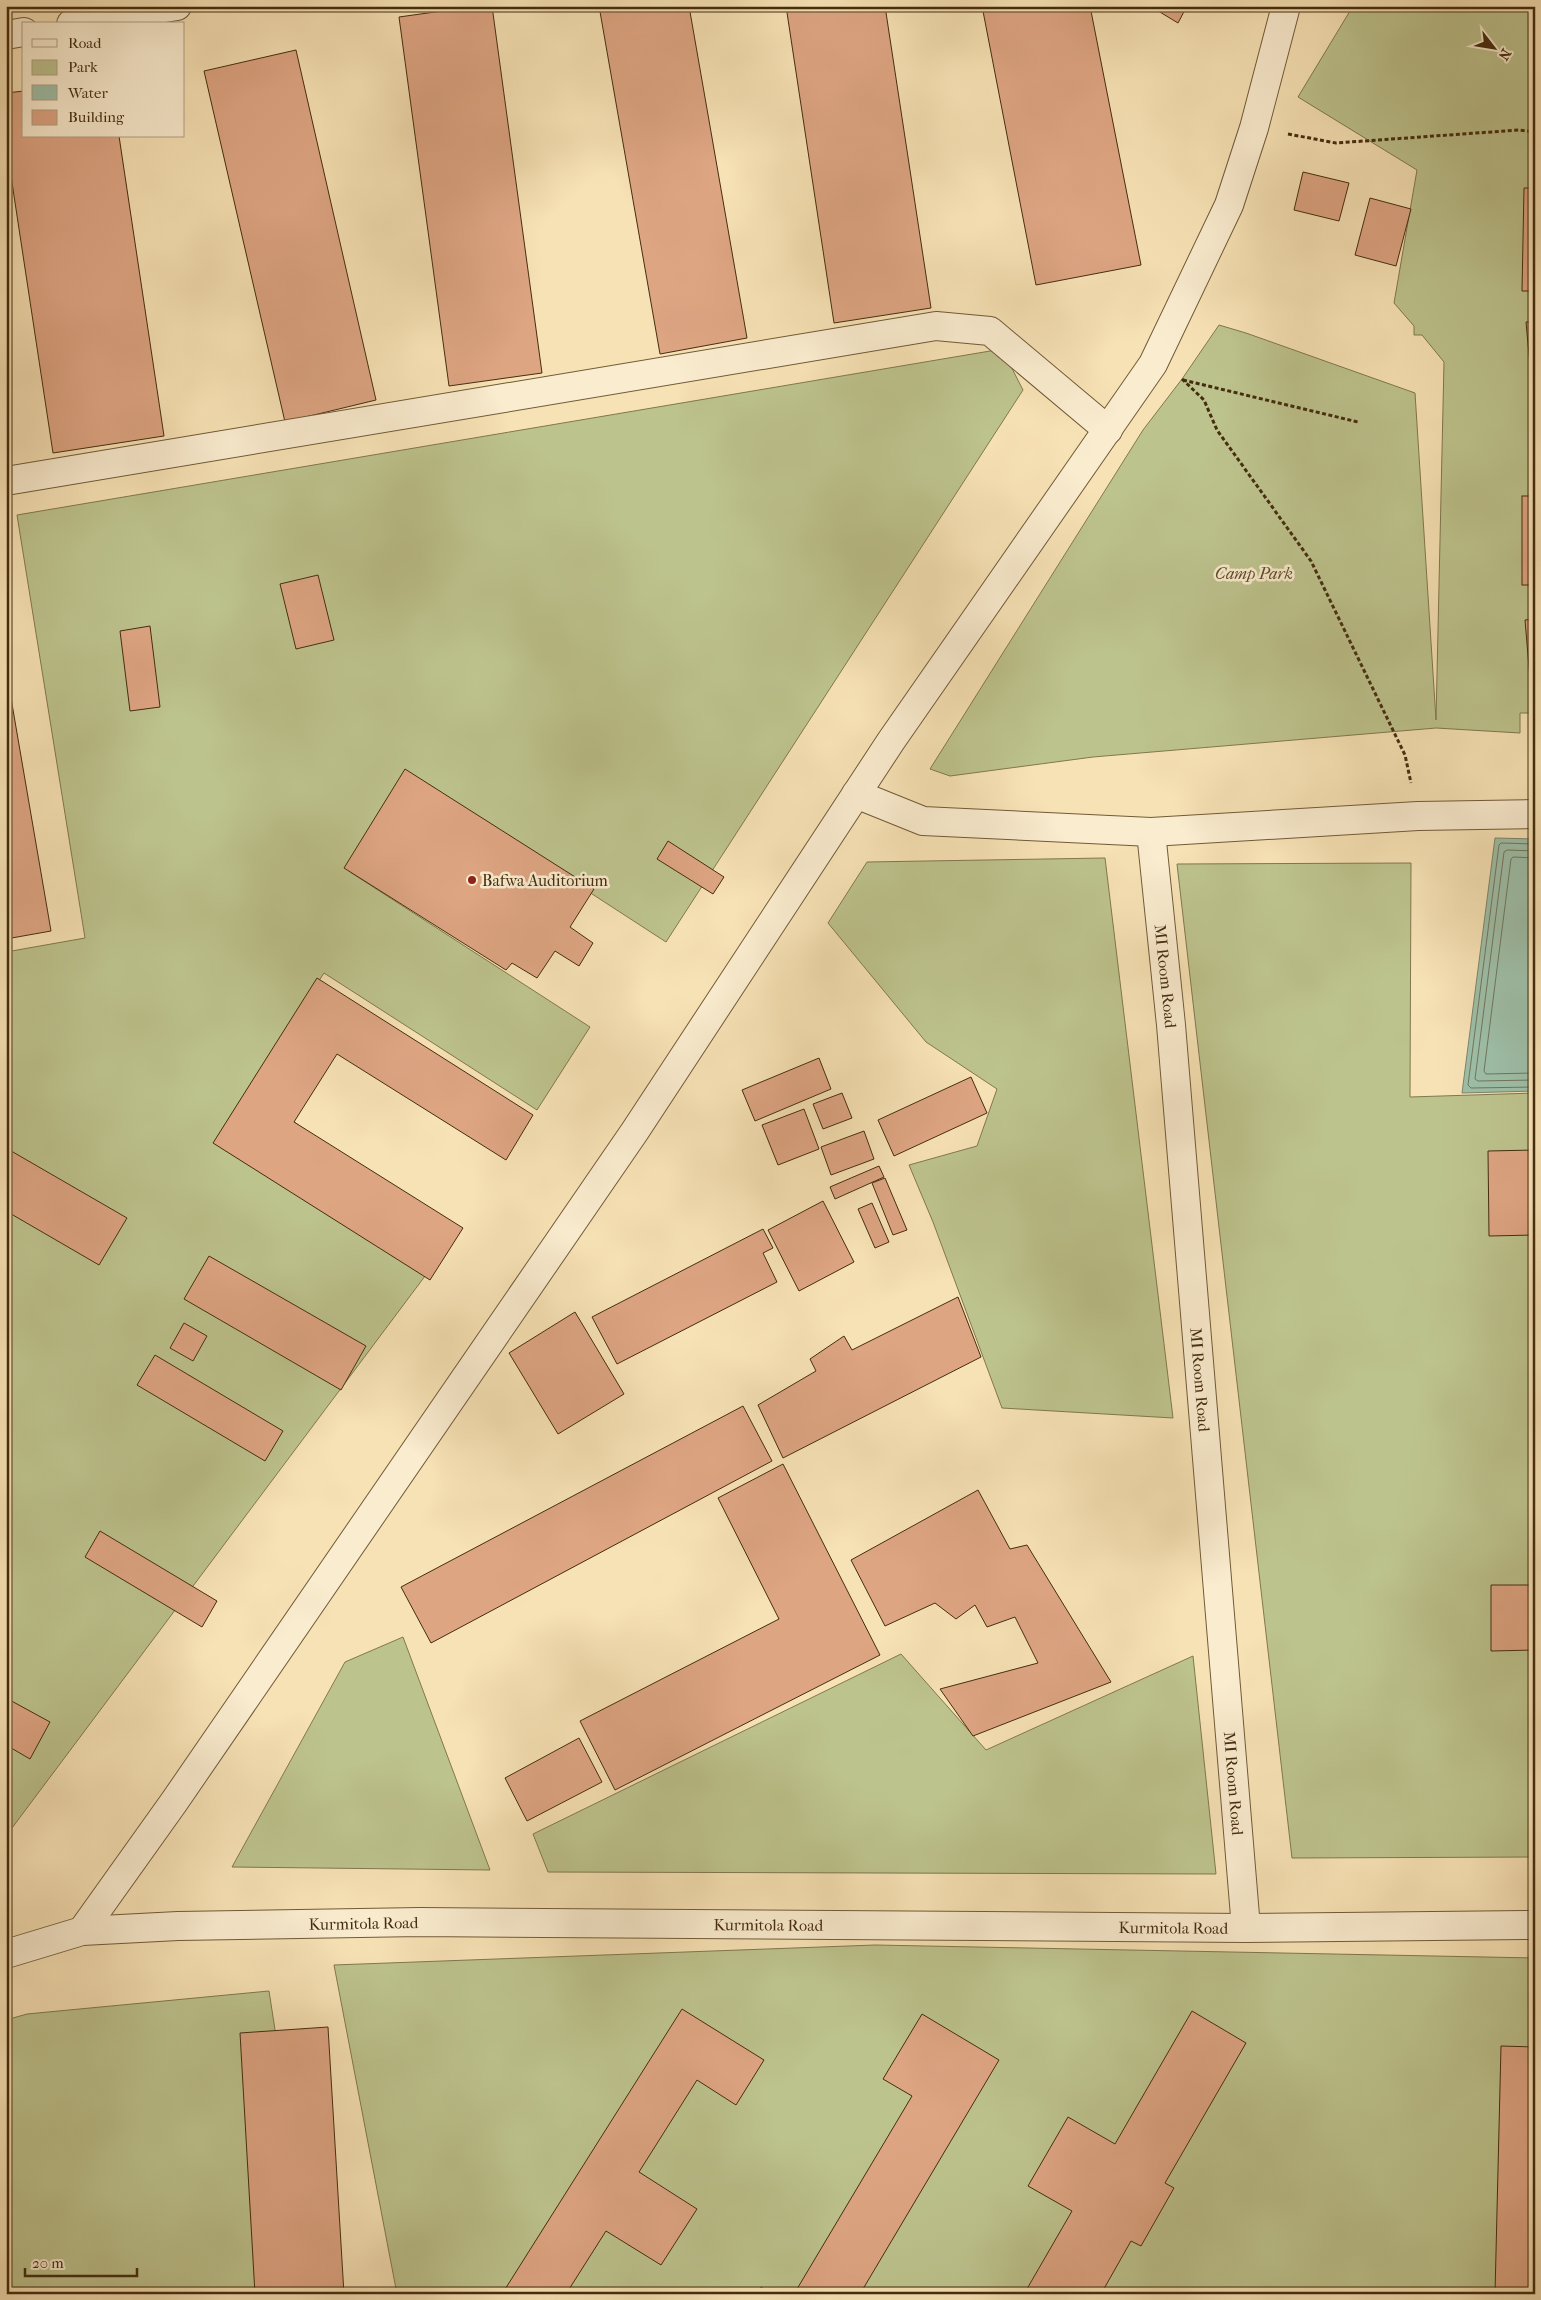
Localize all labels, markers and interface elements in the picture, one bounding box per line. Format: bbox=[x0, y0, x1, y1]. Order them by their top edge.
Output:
legend bbox=[22, 22, 185, 138]
north arrow bbox=[1468, 22, 1518, 72]
text: Road bbox=[68, 34, 102, 52]
text: N bbox=[1494, 46, 1515, 64]
text: Park bbox=[68, 58, 98, 76]
text: Water bbox=[67, 84, 108, 102]
text: Building bbox=[68, 108, 125, 126]
park label: Camp Park bbox=[1215, 564, 1293, 583]
place label: Bafwa Auditorium bbox=[482, 871, 609, 890]
marker: Bafwa Auditorium bbox=[466, 874, 478, 886]
street label: MI Room Road bbox=[1151, 923, 1180, 1029]
street label: MI Room Road bbox=[1186, 1327, 1214, 1433]
street label: MI Room Road bbox=[1220, 1731, 1247, 1836]
street label: Kurmitola Road bbox=[308, 1913, 419, 1934]
street label: Kurmitola Road bbox=[713, 1915, 824, 1935]
street label: Kurmitola Road bbox=[1118, 1918, 1229, 1938]
scale bar bbox=[25, 2245, 138, 2277]
text: 20 m bbox=[32, 2254, 64, 2272]

